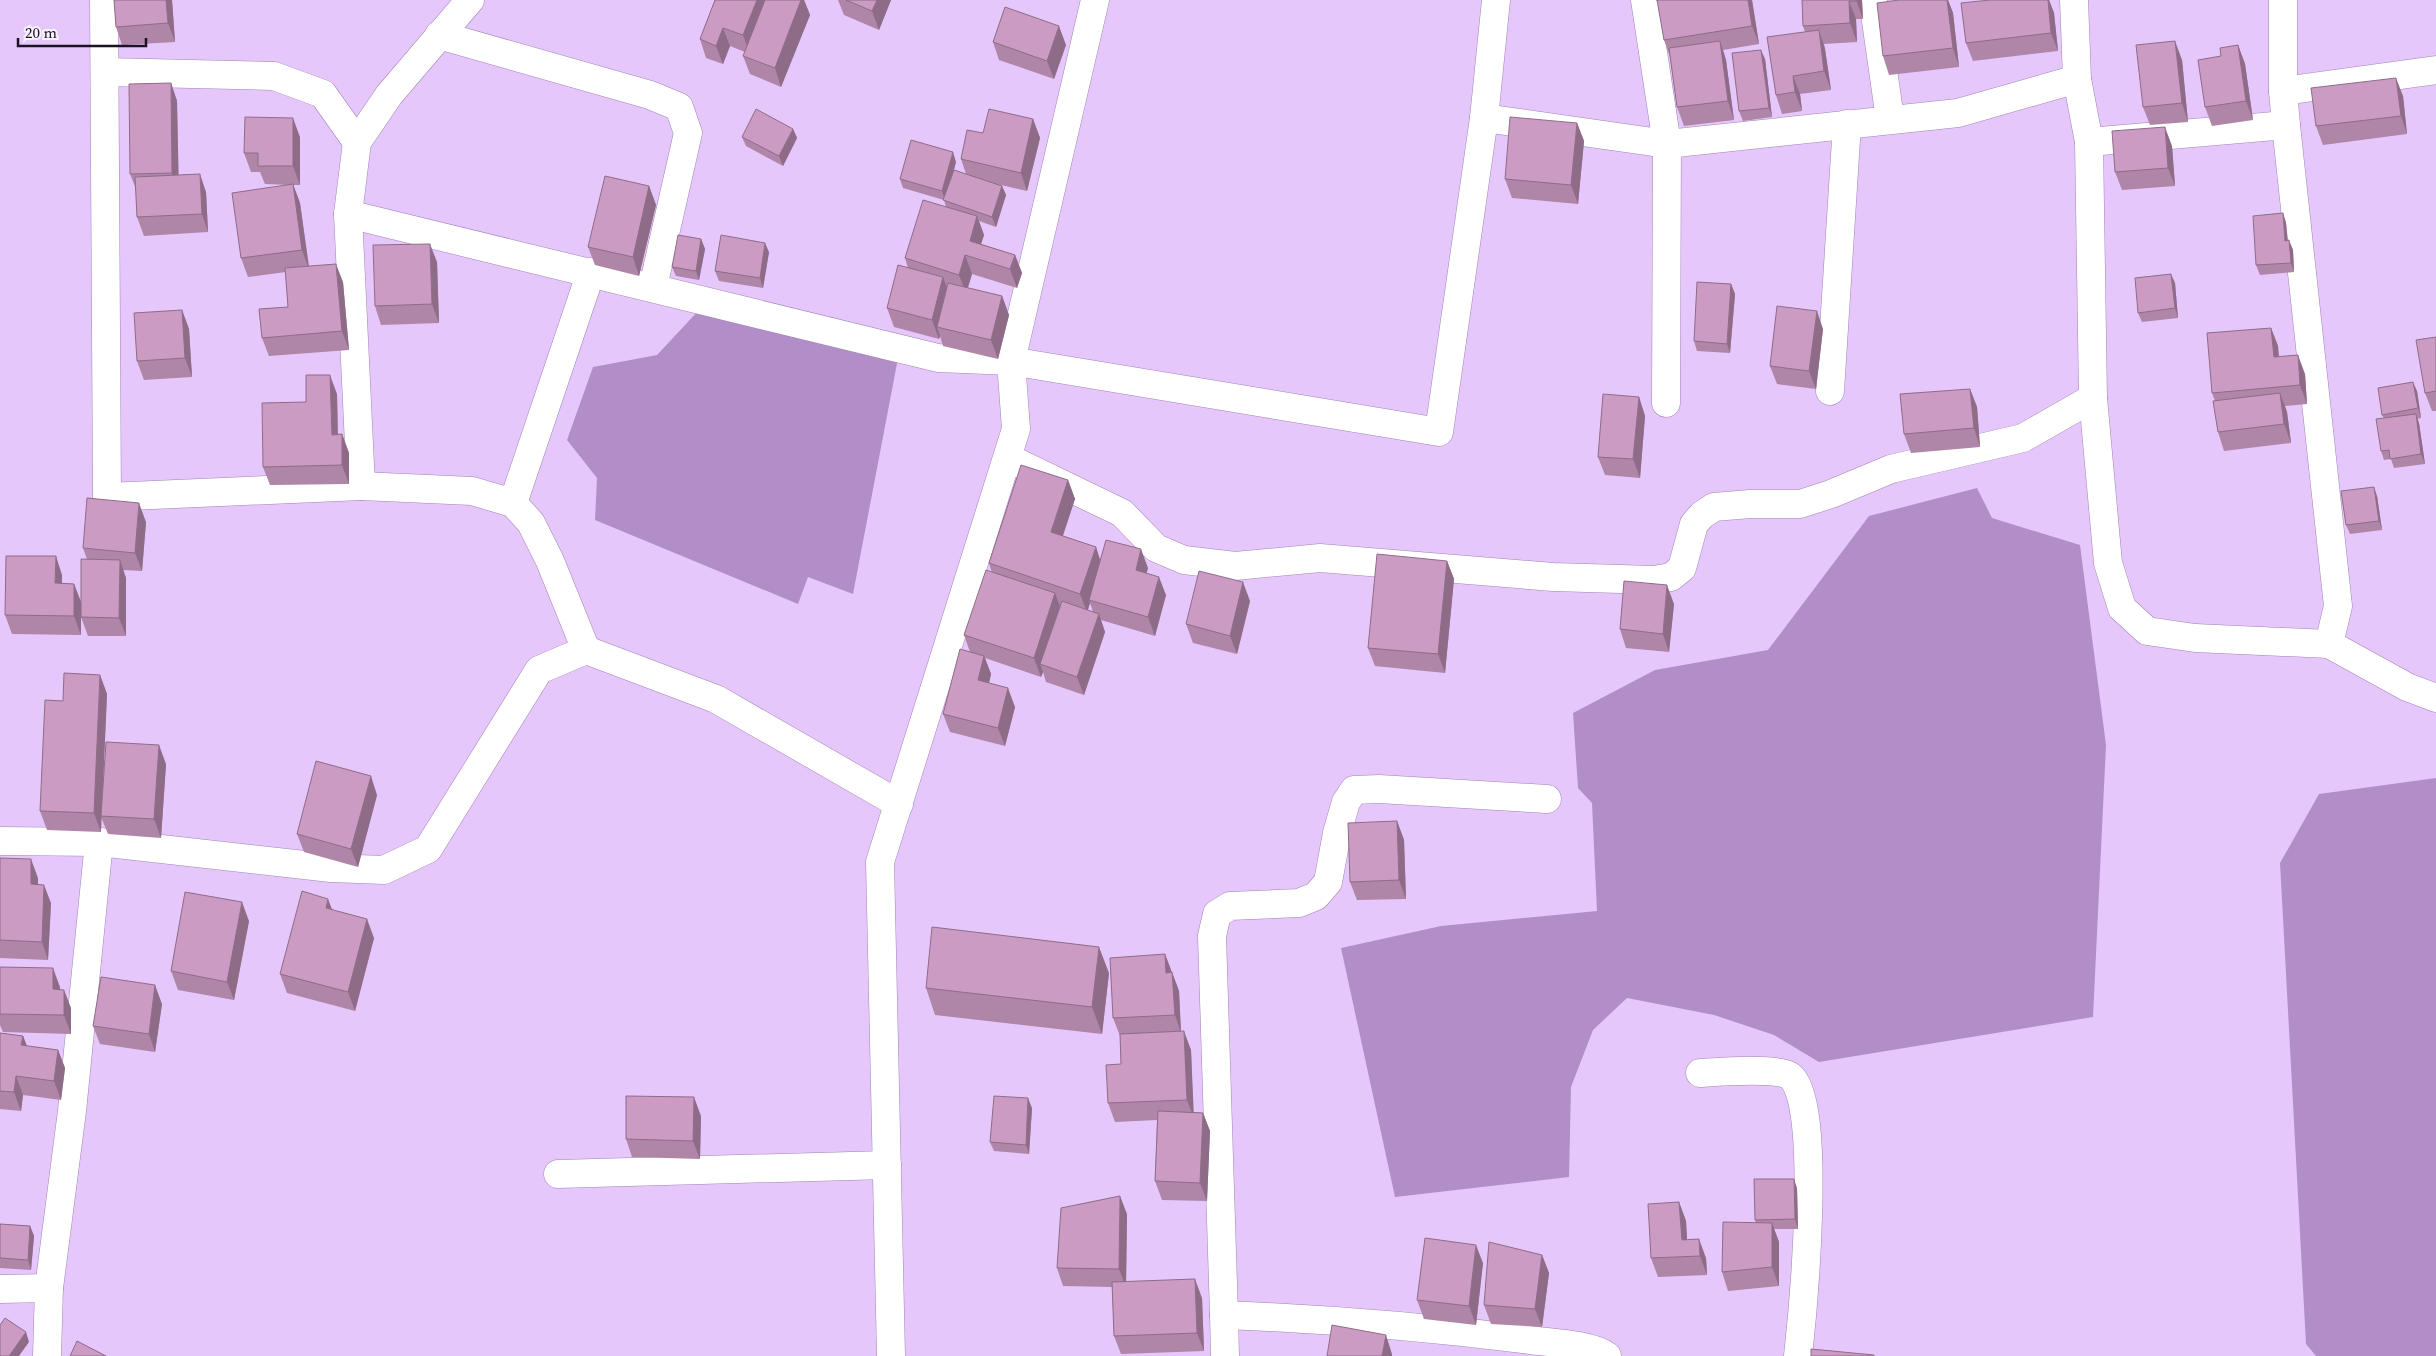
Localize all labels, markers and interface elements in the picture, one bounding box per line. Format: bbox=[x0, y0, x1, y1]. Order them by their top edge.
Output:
scale bar bbox=[18, 15, 145, 47]
text: 20 m bbox=[25, 22, 57, 43]

